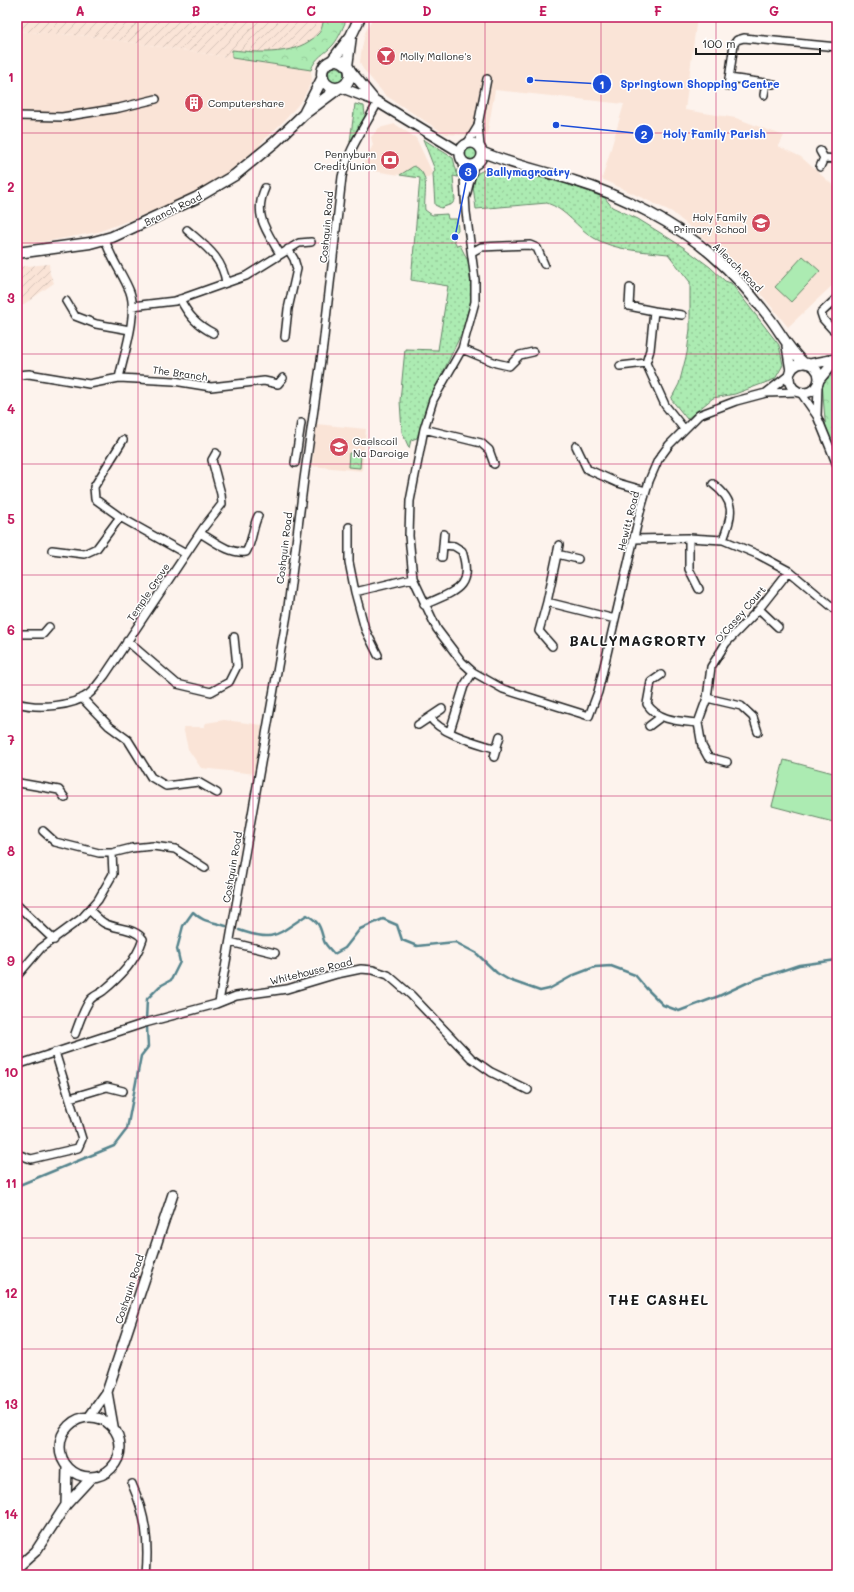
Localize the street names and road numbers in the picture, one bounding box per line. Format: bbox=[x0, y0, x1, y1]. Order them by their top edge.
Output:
street label: Branch Road bbox=[142, 189, 204, 229]
street label: Coshquin Road bbox=[316, 190, 336, 264]
street label: Aileach Road bbox=[710, 239, 766, 295]
street label: The Branch bbox=[152, 362, 209, 384]
street label: Hewitt Road bbox=[614, 490, 642, 552]
street label: Coshquin Road bbox=[273, 511, 295, 585]
street label: Temple Grove bbox=[123, 560, 173, 624]
street label: O'Casey Court bbox=[711, 583, 769, 645]
street label: Coshquin Road bbox=[219, 830, 245, 904]
street label: Whitehouse Road bbox=[268, 954, 354, 988]
street label: Coshquin Road bbox=[111, 1253, 147, 1325]

